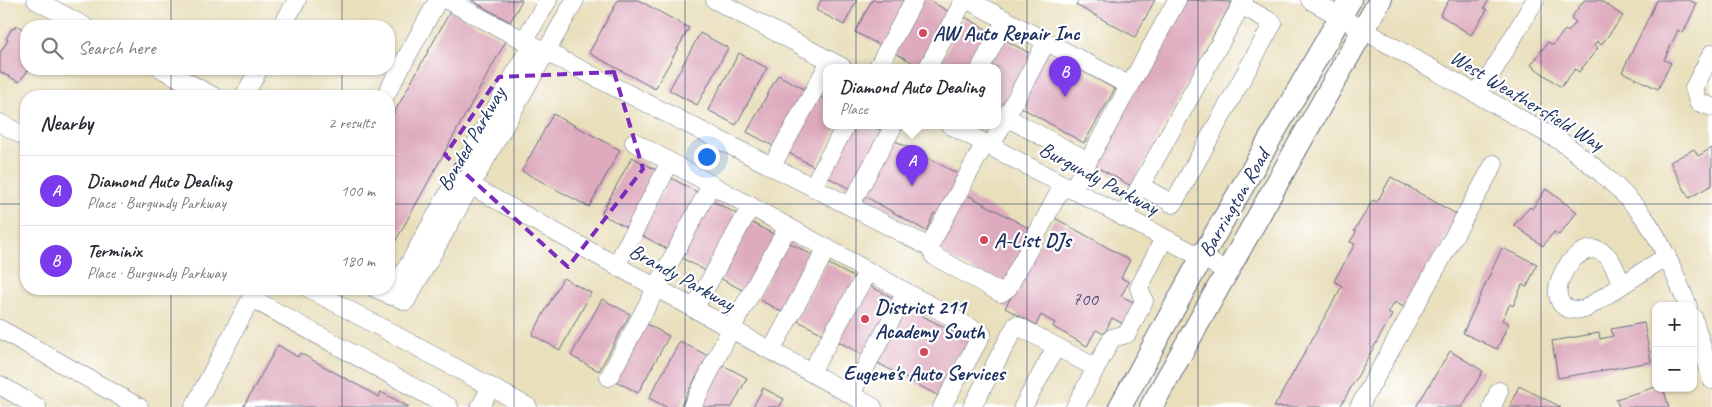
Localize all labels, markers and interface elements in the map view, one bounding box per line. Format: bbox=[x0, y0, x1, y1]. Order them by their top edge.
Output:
search box bbox=[20, 20, 395, 75]
place label: AW Auto Repair Inc bbox=[933, 20, 1081, 46]
marker: AW Auto Repair Inc bbox=[917, 27, 929, 39]
icon: search bbox=[38, 34, 66, 62]
text: Search here bbox=[78, 36, 155, 60]
street label: West Weathersfield Way bbox=[1446, 44, 1610, 157]
pin: B bbox=[1049, 56, 1081, 97]
popup bbox=[823, 64, 1001, 129]
text: Diamond Auto Dealing bbox=[840, 75, 984, 99]
street label: Bonded Parkway bbox=[431, 81, 512, 196]
text: Place bbox=[840, 99, 868, 119]
text: Nearby bbox=[40, 110, 93, 136]
text: 2 results bbox=[328, 113, 375, 133]
street label: Burgundy Parkway bbox=[1035, 136, 1165, 221]
street label: Barrington Road bbox=[1193, 141, 1277, 262]
your location bbox=[694, 144, 720, 170]
pin: A bbox=[896, 145, 928, 186]
text: Diamond Auto Dealing bbox=[87, 169, 232, 193]
text: A bbox=[52, 181, 60, 201]
text: 100 m bbox=[341, 181, 375, 201]
text: Place · Burgundy Parkway bbox=[87, 193, 226, 213]
place label: A-List DJs bbox=[994, 227, 1073, 253]
marker: A-List DJs bbox=[978, 234, 990, 246]
street label: Brandy Parkway bbox=[625, 237, 741, 317]
text: Terminix bbox=[87, 239, 142, 263]
text: B bbox=[52, 251, 60, 271]
text: 180 m bbox=[341, 251, 375, 271]
text: Place · Burgundy Parkway bbox=[87, 263, 226, 283]
house number: 700 bbox=[1072, 287, 1099, 311]
place label: District 211 Academy South bbox=[875, 294, 986, 344]
map controls bbox=[1652, 302, 1697, 392]
button: + bbox=[1652, 302, 1697, 347]
marker: District 211 Academy South bbox=[859, 313, 871, 325]
marker: Eugene's Auto Services bbox=[918, 346, 930, 358]
button: − bbox=[1652, 347, 1697, 392]
place label: Eugene's Auto Services bbox=[843, 360, 1007, 386]

